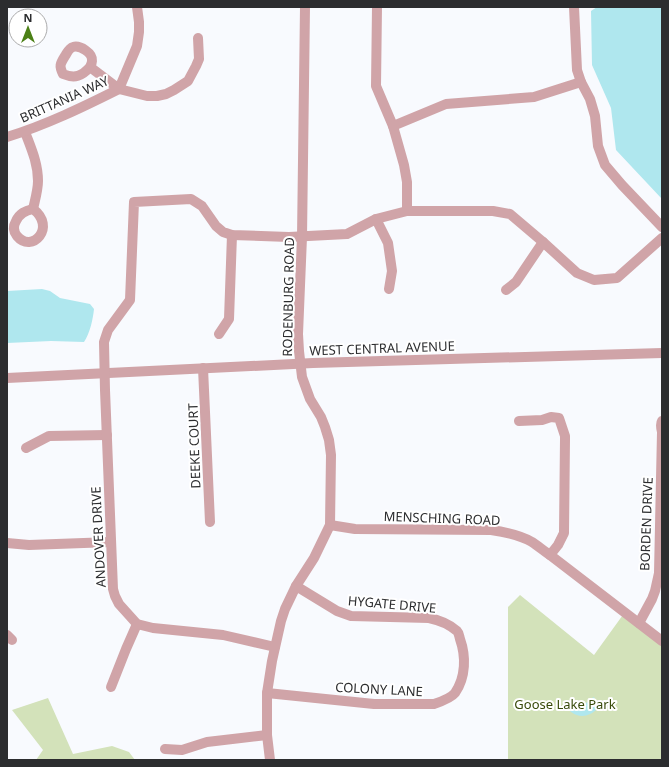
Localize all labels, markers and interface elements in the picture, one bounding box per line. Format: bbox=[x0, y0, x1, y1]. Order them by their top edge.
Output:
north arrow bbox=[8, 8, 48, 48]
text: N bbox=[24, 10, 32, 25]
street label: BRITTANIA WAY bbox=[17, 71, 112, 127]
street label: RODENBURG ROAD bbox=[278, 237, 298, 357]
street label: WEST CENTRAL AVENUE bbox=[309, 336, 455, 360]
street label: DEEKE COURT bbox=[183, 402, 204, 489]
street label: BORDEN DRIVE bbox=[635, 477, 657, 571]
street label: ANDOVER DRIVE bbox=[86, 486, 110, 588]
street label: MENSCHING ROAD bbox=[383, 507, 501, 529]
street label: HYGATE DRIVE bbox=[347, 591, 437, 617]
street label: COLONY LANE bbox=[335, 678, 423, 700]
park label: Goose Lake Park bbox=[514, 695, 616, 713]

